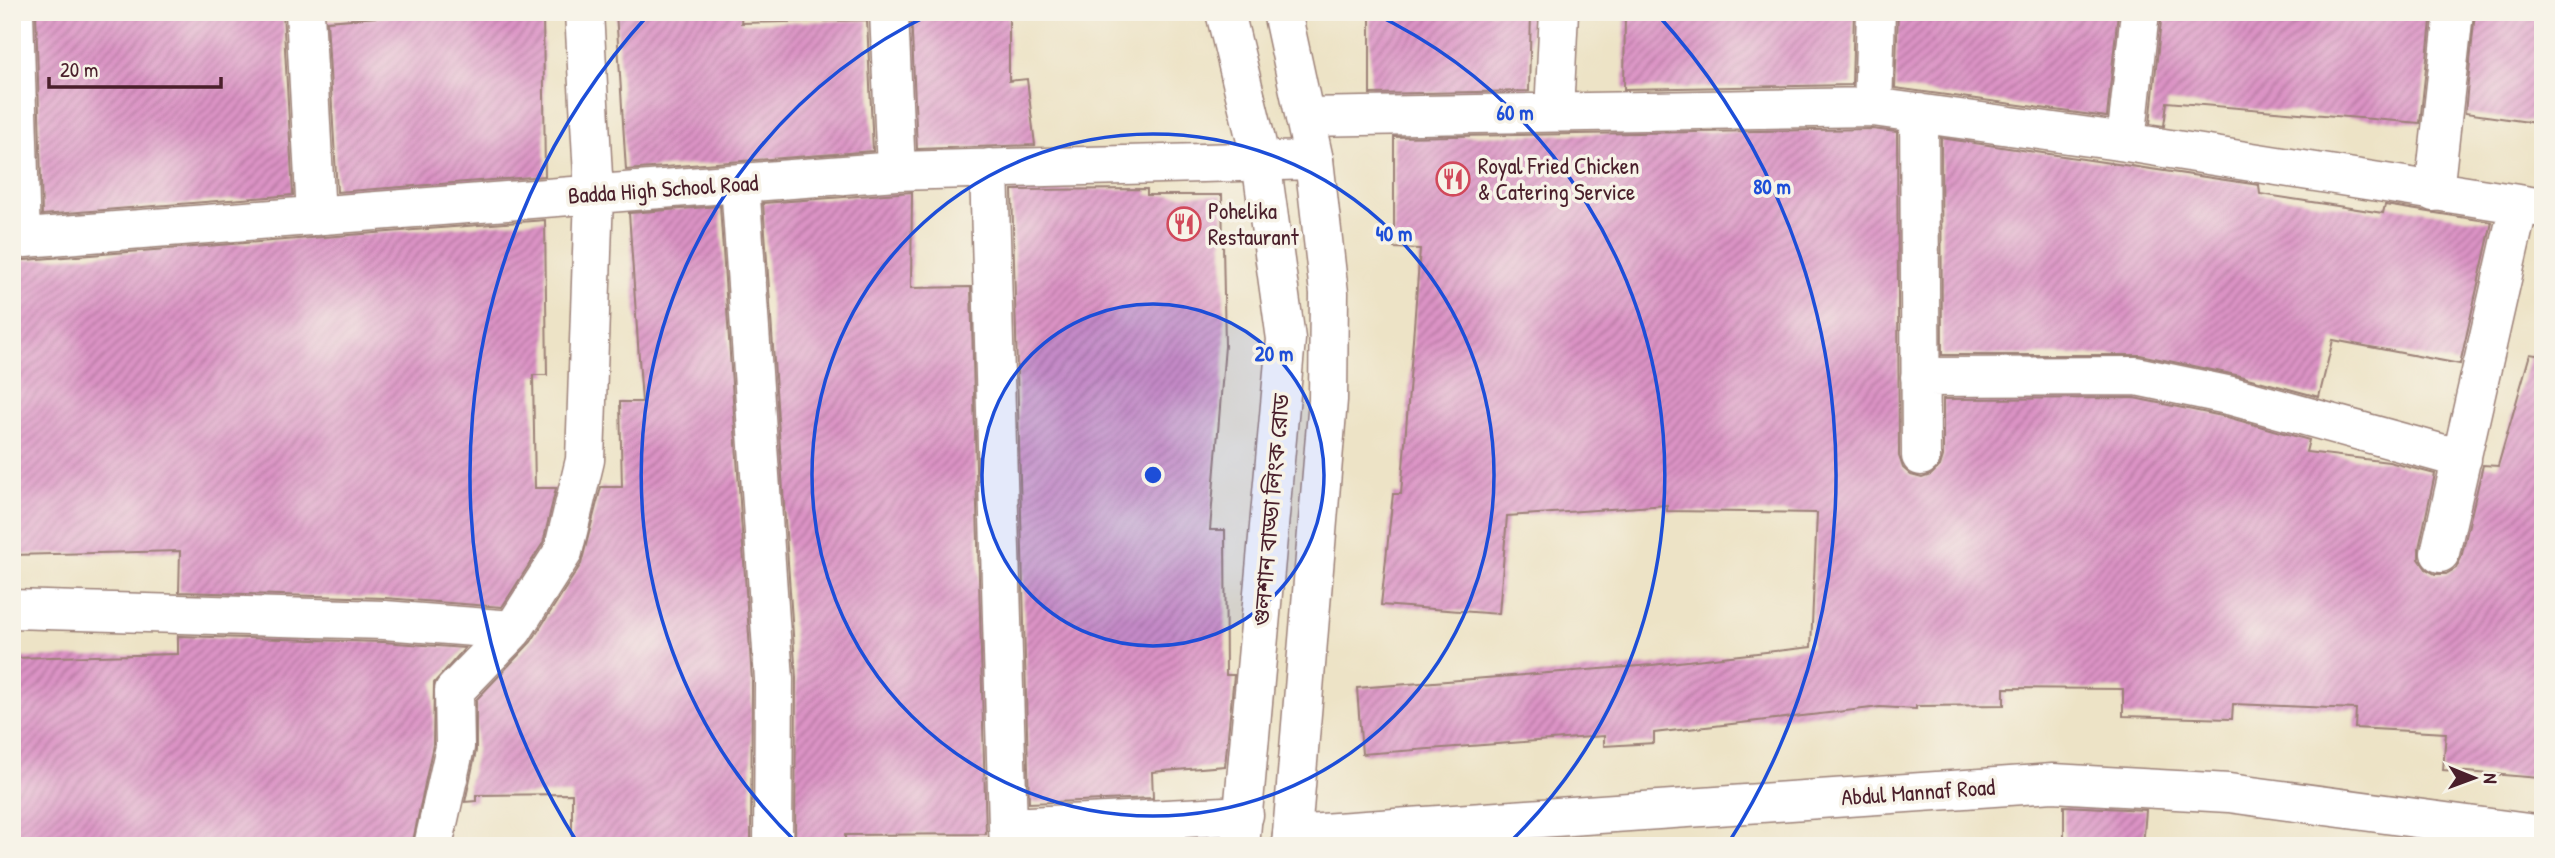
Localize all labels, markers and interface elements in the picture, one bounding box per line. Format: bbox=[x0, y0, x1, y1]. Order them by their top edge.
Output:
scale bar bbox=[49, 46, 220, 90]
text: 20 m bbox=[60, 55, 98, 84]
text: 60 m bbox=[1497, 98, 1533, 127]
place label: Royal Fried Chicken & Catering Service bbox=[1478, 150, 1639, 207]
restaurant icon: Royal Fried Chicken & Catering Service bbox=[1434, 160, 1472, 198]
street label: Badda High School Road bbox=[567, 166, 759, 211]
text: 80 m bbox=[1753, 172, 1791, 201]
place label: Pohelika Restaurant bbox=[1208, 195, 1300, 252]
restaurant icon: Pohelika Restaurant bbox=[1165, 205, 1203, 243]
text: 40 m bbox=[1376, 219, 1412, 248]
text: 20 m bbox=[1255, 339, 1293, 368]
street label: গুলশান বাড্ডা লিংক রোড bbox=[1245, 392, 1296, 628]
centre of rings bbox=[1141, 463, 1165, 487]
north arrow bbox=[2440, 742, 2510, 812]
street label: Abdul Mannaf Road bbox=[1840, 771, 1996, 812]
text: N bbox=[2478, 773, 2504, 784]

